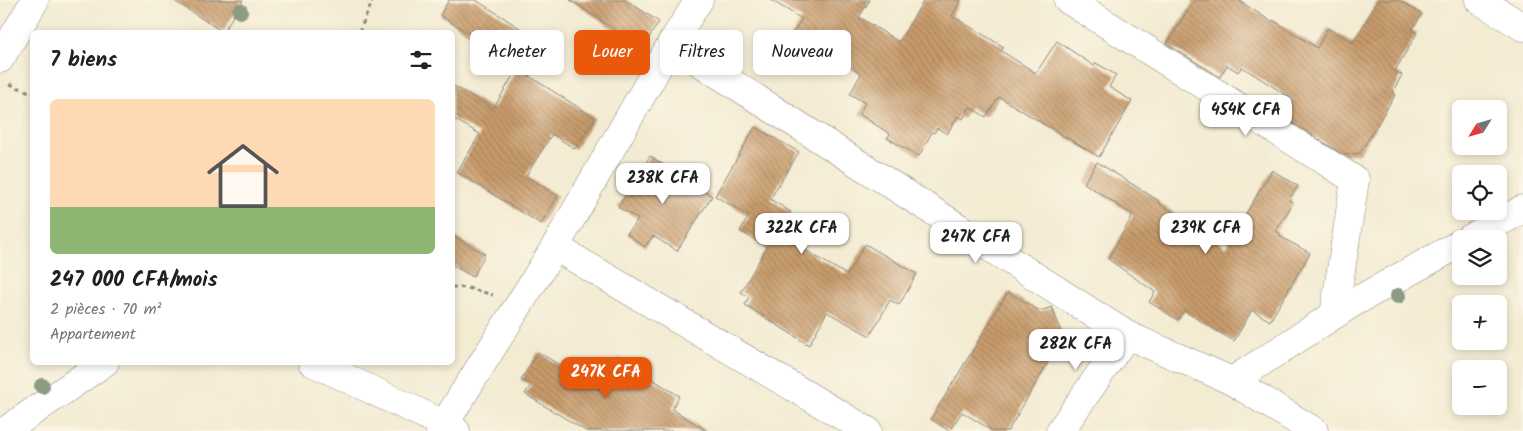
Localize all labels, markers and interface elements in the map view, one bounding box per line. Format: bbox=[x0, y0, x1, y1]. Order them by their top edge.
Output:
chip: Acheter bbox=[470, 30, 564, 75]
chip: Louer bbox=[574, 30, 650, 75]
chip: Filtres bbox=[660, 30, 743, 75]
chip: Nouveau bbox=[753, 30, 851, 75]
text: 7 biens bbox=[50, 44, 117, 77]
icon: filters bbox=[407, 46, 435, 74]
pin: 454K CFA bbox=[1194, 94, 1298, 137]
text: 454K CFA bbox=[1211, 98, 1281, 123]
north arrow bbox=[1452, 100, 1508, 155]
map controls bbox=[1452, 100, 1507, 415]
icon: home bbox=[198, 131, 288, 221]
pin: 238K CFA bbox=[611, 162, 715, 205]
button: locate bbox=[1452, 165, 1507, 220]
text: 238K CFA bbox=[627, 166, 699, 191]
pin: 322K CFA bbox=[750, 212, 854, 255]
pin: 239K CFA bbox=[1154, 212, 1258, 255]
text: 322K CFA bbox=[766, 216, 838, 241]
text: 239K CFA bbox=[1171, 216, 1241, 241]
pin: 247K CFA bbox=[924, 222, 1028, 264]
text: 247K CFA bbox=[941, 225, 1011, 250]
button: layers bbox=[1452, 230, 1507, 285]
text: 247 000 CFA/mois bbox=[50, 264, 218, 297]
button: + bbox=[1452, 295, 1507, 350]
text: 2 pièces · 70 m² bbox=[50, 297, 161, 322]
text: Appartement bbox=[50, 322, 136, 347]
pin: 282K CFA bbox=[1024, 328, 1128, 371]
text: 282K CFA bbox=[1040, 332, 1112, 357]
pin: 247K CFA bbox=[554, 356, 658, 399]
text: 247K CFA bbox=[571, 360, 641, 385]
button: − bbox=[1452, 360, 1507, 415]

